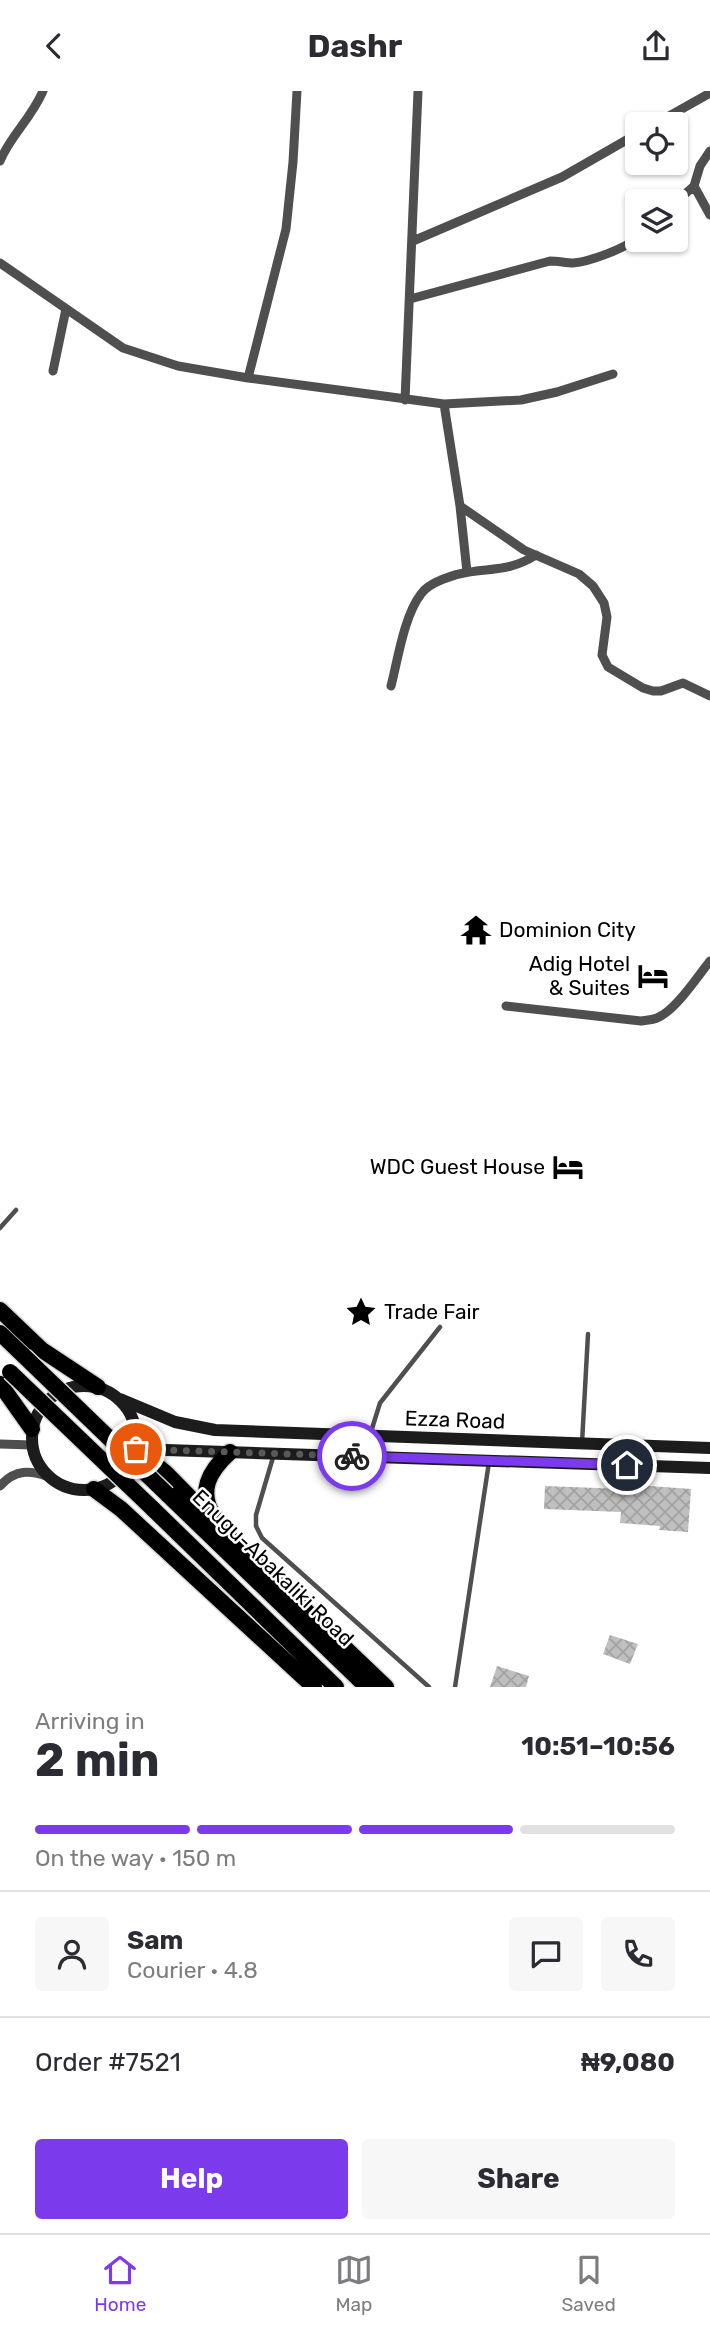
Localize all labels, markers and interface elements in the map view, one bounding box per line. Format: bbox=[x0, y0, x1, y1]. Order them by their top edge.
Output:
icon: back bbox=[35, 27, 73, 65]
text: Dashr bbox=[308, 27, 402, 65]
icon: share bbox=[637, 27, 675, 65]
map controls bbox=[625, 112, 688, 252]
button: locate bbox=[625, 112, 688, 175]
button: layers bbox=[625, 189, 688, 252]
temple icon: Dominion City bbox=[459, 913, 493, 947]
place label: Dominion City bbox=[499, 917, 636, 942]
place label: Adig Hotel & Suites bbox=[529, 951, 630, 1000]
hotel icon: Adig Hotel & Suites bbox=[636, 959, 670, 993]
hotel icon: WDC Guest House bbox=[551, 1150, 585, 1184]
place label: WDC Guest House bbox=[370, 1154, 545, 1179]
place icon: Trade Fair bbox=[344, 1295, 378, 1329]
place label: Trade Fair bbox=[384, 1299, 480, 1324]
street label: Ezza Road bbox=[404, 1405, 506, 1434]
pin bbox=[106, 1419, 166, 1479]
courier bbox=[317, 1421, 387, 1491]
icon: bag bbox=[117, 1430, 155, 1468]
pin bbox=[597, 1435, 657, 1495]
icon: bike bbox=[333, 1437, 371, 1475]
icon: home bbox=[608, 1446, 646, 1484]
street label: Enugu-Abakaliki Road bbox=[188, 1484, 359, 1651]
text: Arriving in bbox=[35, 1707, 145, 1735]
text: 10:51–10:56 bbox=[521, 1731, 675, 1762]
text: 2 min bbox=[35, 1733, 160, 1788]
text: On the way · 150 m bbox=[35, 1844, 236, 1872]
button: person bbox=[35, 1917, 109, 1991]
button: chat bbox=[509, 1917, 583, 1991]
button: phone bbox=[601, 1917, 675, 1991]
text: Sam bbox=[127, 1925, 183, 1956]
text: Courier · 4.8 bbox=[127, 1956, 258, 1984]
text: Order #7521 bbox=[35, 2047, 181, 2078]
text: ₦9,080 bbox=[581, 2047, 675, 2078]
button: Help bbox=[35, 2139, 348, 2219]
button: Share bbox=[362, 2139, 675, 2219]
tab: Home bbox=[94, 2251, 146, 2316]
tab: Map bbox=[335, 2251, 373, 2316]
tab: Saved bbox=[561, 2251, 616, 2316]

